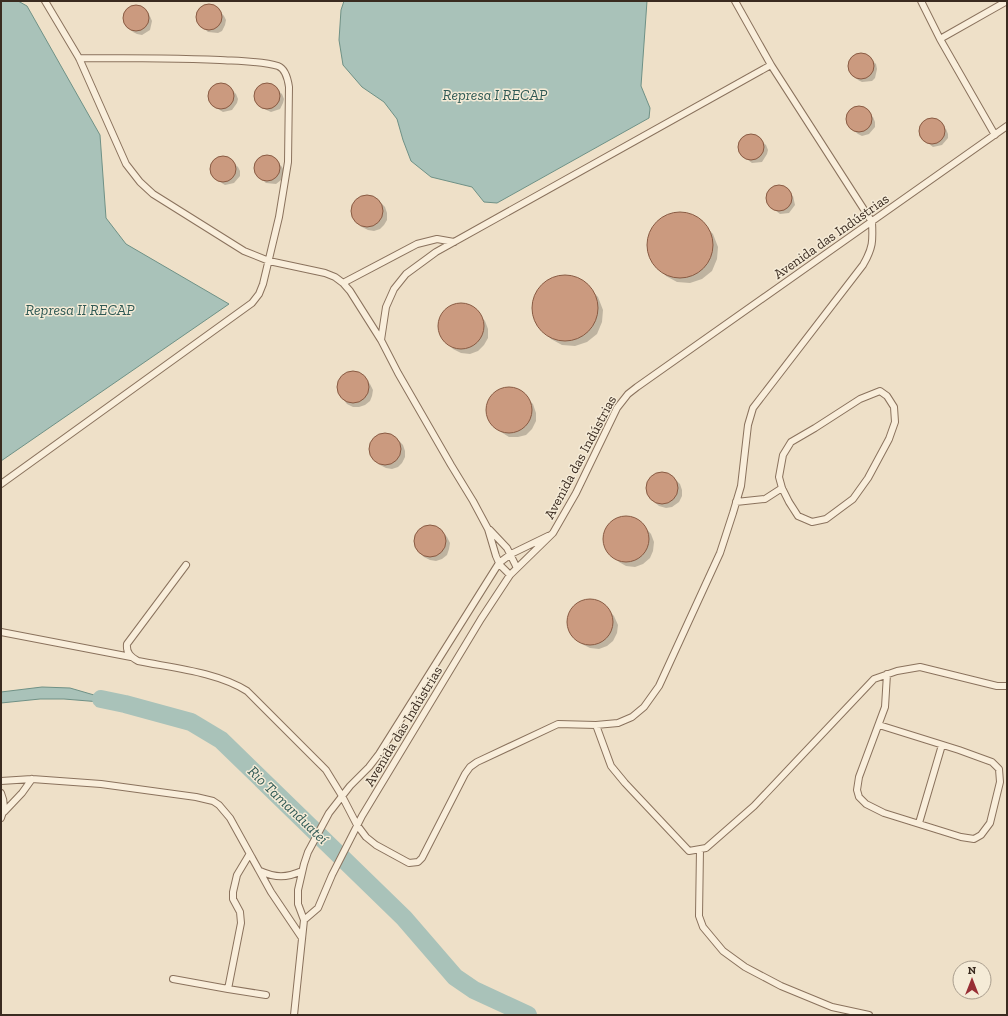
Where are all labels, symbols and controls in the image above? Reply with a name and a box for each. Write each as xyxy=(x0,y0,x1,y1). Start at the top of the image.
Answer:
water label: Represa I RECAP xyxy=(443,86,548,104)
street label: Avenida das Indústrias xyxy=(770,190,892,283)
water label: Represa II RECAP xyxy=(25,301,135,319)
street label: Avenida das Indústrias xyxy=(541,393,620,522)
street label: Avenida das Indústrias xyxy=(361,663,446,789)
water label: Rio Tamanduateí xyxy=(244,762,333,849)
north arrow xyxy=(952,960,992,1000)
text: N xyxy=(968,964,977,977)

